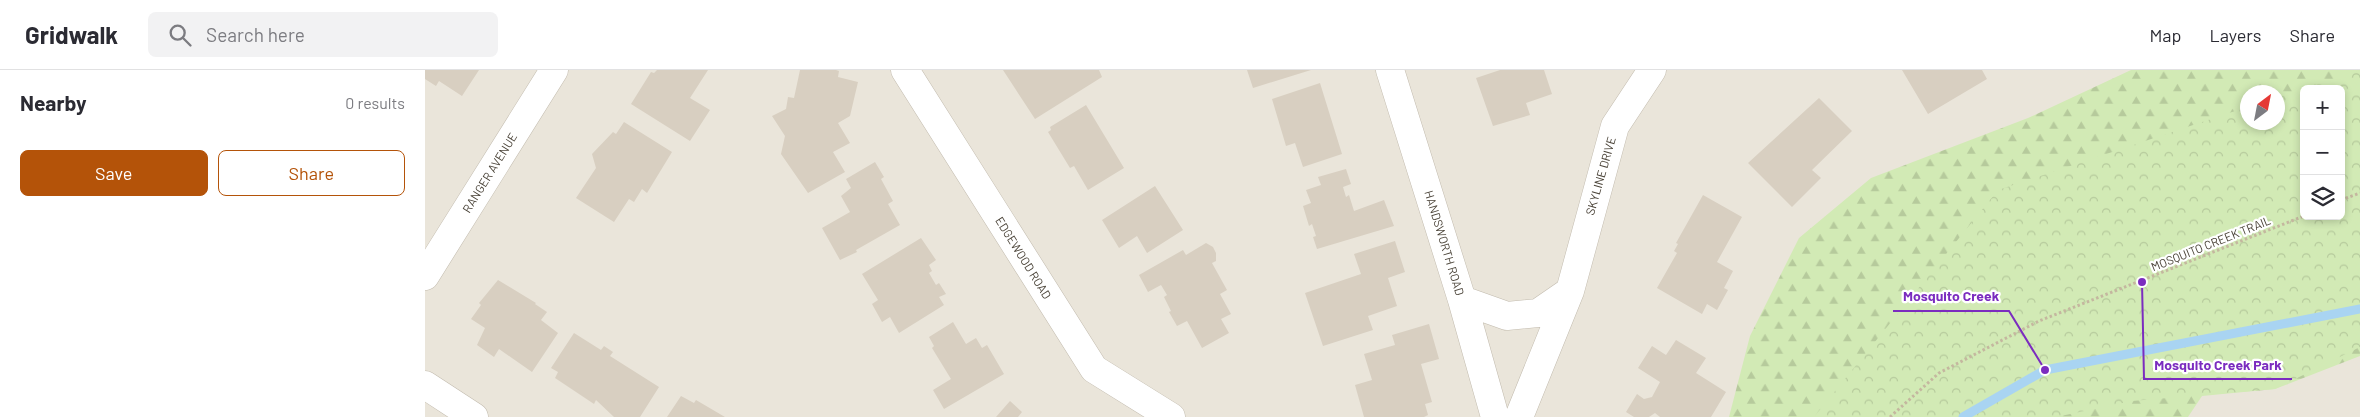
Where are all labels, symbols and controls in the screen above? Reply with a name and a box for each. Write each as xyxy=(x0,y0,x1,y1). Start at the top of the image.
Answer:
search box xyxy=(148,12,498,57)
text: Gridwalk xyxy=(25,20,118,49)
icon: search xyxy=(166,21,194,49)
text: Search here xyxy=(206,23,305,46)
text: Map xyxy=(2149,24,2181,46)
text: Layers xyxy=(2209,24,2262,46)
text: Share xyxy=(2290,24,2335,46)
north arrow xyxy=(2240,85,2285,130)
map controls xyxy=(2300,85,2345,220)
button: + xyxy=(2300,85,2345,130)
text: Nearby xyxy=(20,90,86,115)
text: 0 results xyxy=(345,93,405,112)
street label: RANGER AVENUE xyxy=(459,130,519,215)
button: − xyxy=(2300,130,2345,175)
street label: SKYLINE DRIVE xyxy=(1582,135,1618,216)
button: Save xyxy=(20,150,208,196)
button: Share xyxy=(218,150,405,196)
button: layers xyxy=(2300,175,2345,220)
street label: HANDSWORTH ROAD xyxy=(1422,188,1468,297)
street label: MOSQUITO CREEK TRAIL xyxy=(2149,213,2273,273)
street label: EDGEWOOD ROAD xyxy=(993,214,1055,301)
callout: Mosquito Creek xyxy=(1893,282,2009,311)
text: Mosquito Creek xyxy=(1903,287,2000,304)
callout: Mosquito Creek Park xyxy=(2144,350,2292,379)
text: Mosquito Creek Park xyxy=(2154,356,2282,373)

